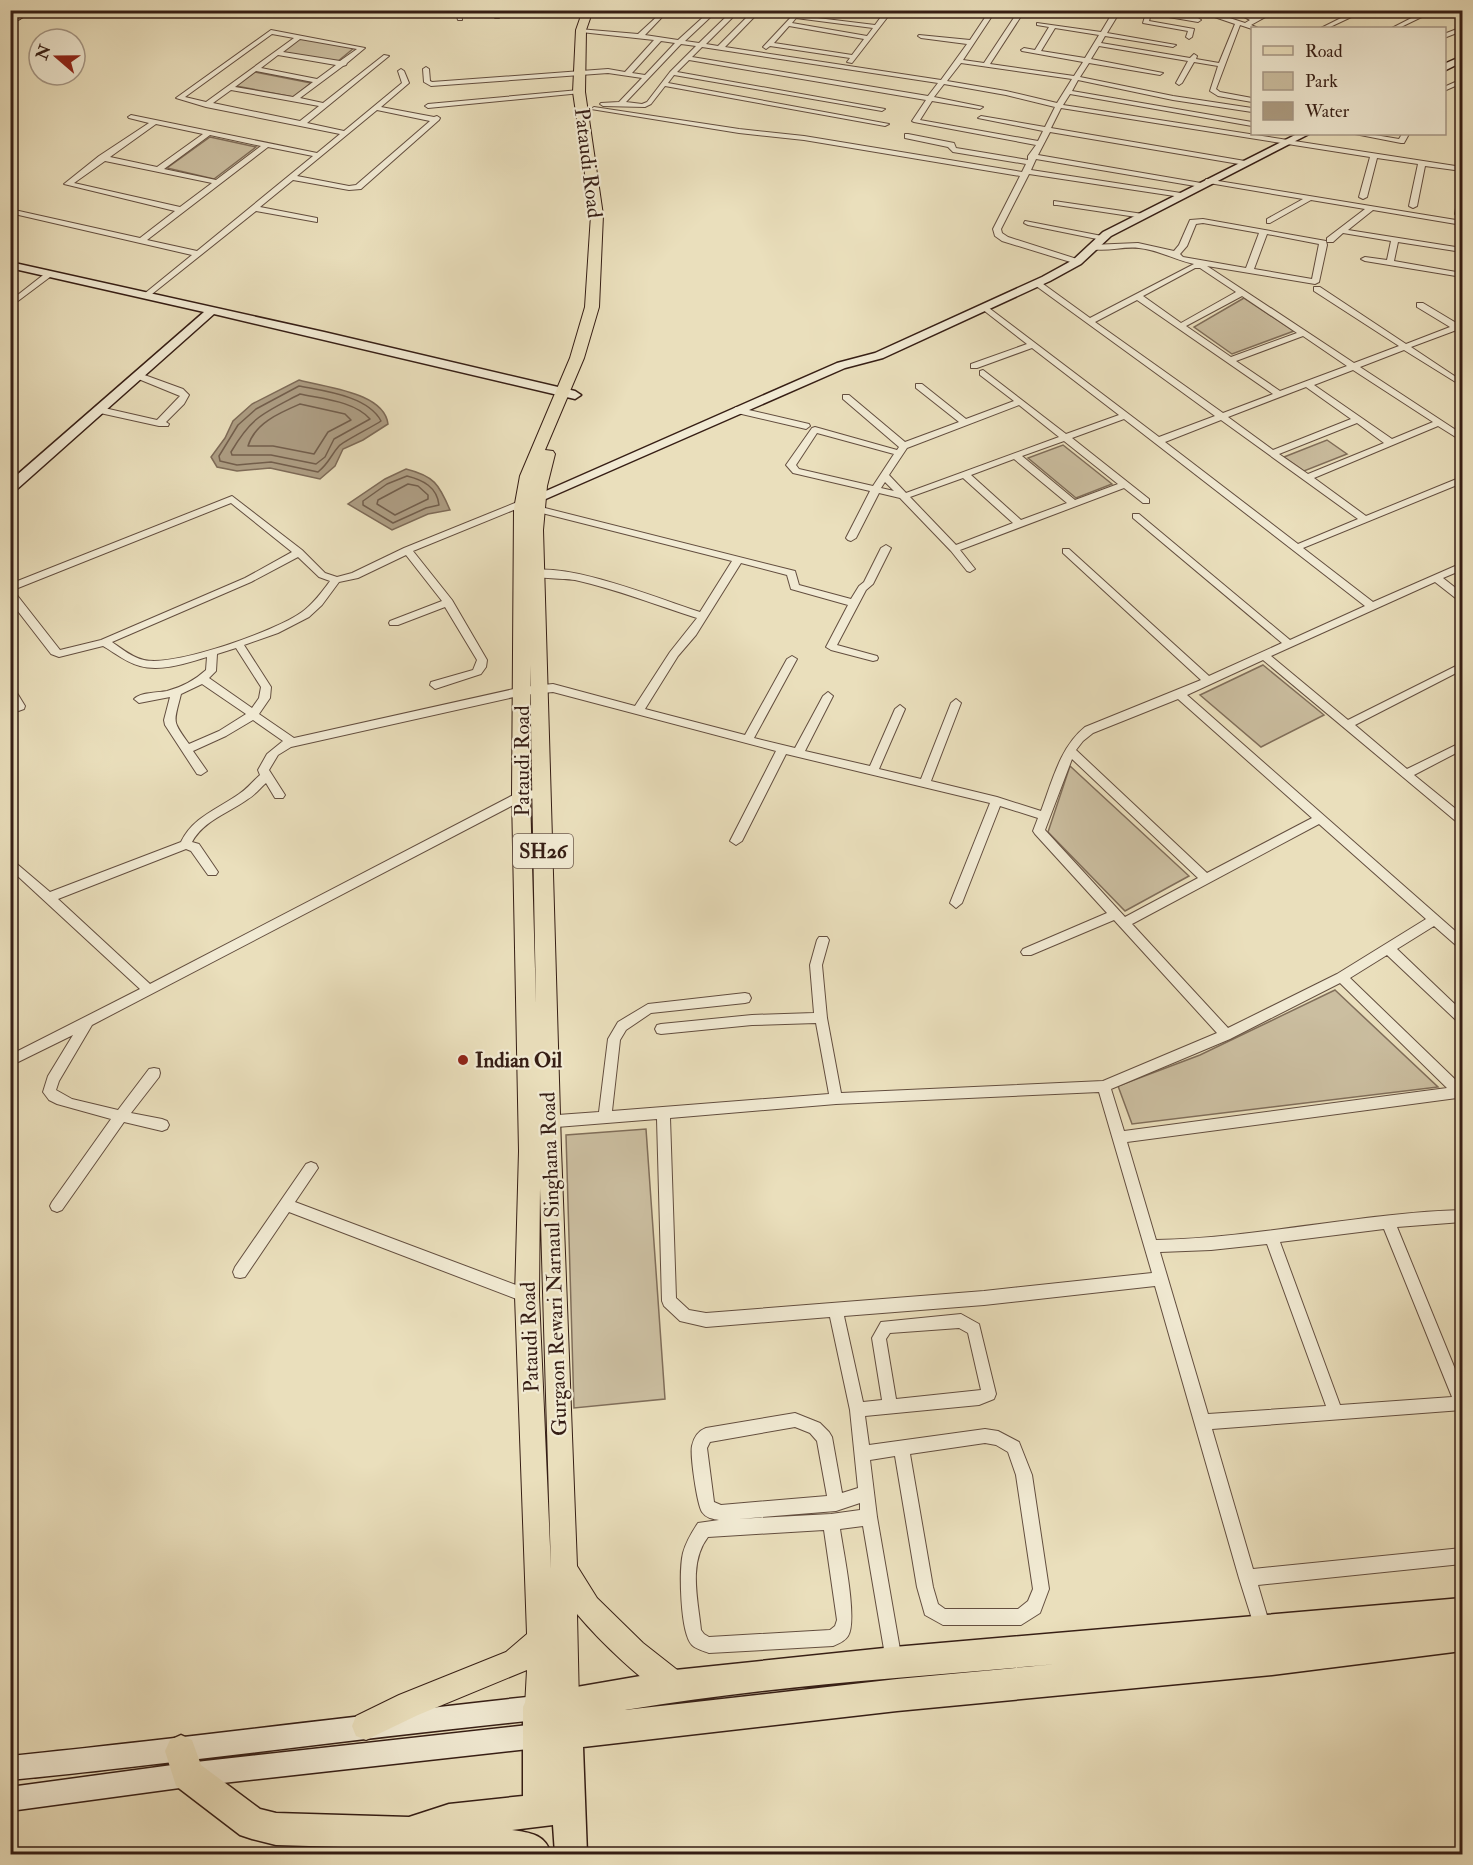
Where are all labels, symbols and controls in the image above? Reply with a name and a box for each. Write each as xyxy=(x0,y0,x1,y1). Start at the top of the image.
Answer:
north arrow xyxy=(27,27,87,87)
legend xyxy=(1251,27,1446,135)
text: Road xyxy=(1305,40,1343,63)
text: N xyxy=(32,41,56,63)
text: Park xyxy=(1305,70,1338,93)
text: Water xyxy=(1304,100,1349,123)
street label: Pataudi Road xyxy=(568,106,608,220)
street label: Pataudi Road xyxy=(509,705,536,816)
road number: SH26 xyxy=(513,834,573,868)
place label: Indian Oil xyxy=(475,1047,563,1074)
marker: Indian Oil xyxy=(456,1053,470,1067)
street label: Gurgaon Rewari Narnaul Singhana Road xyxy=(534,1091,573,1436)
street label: Pataudi Road xyxy=(515,1280,545,1393)

